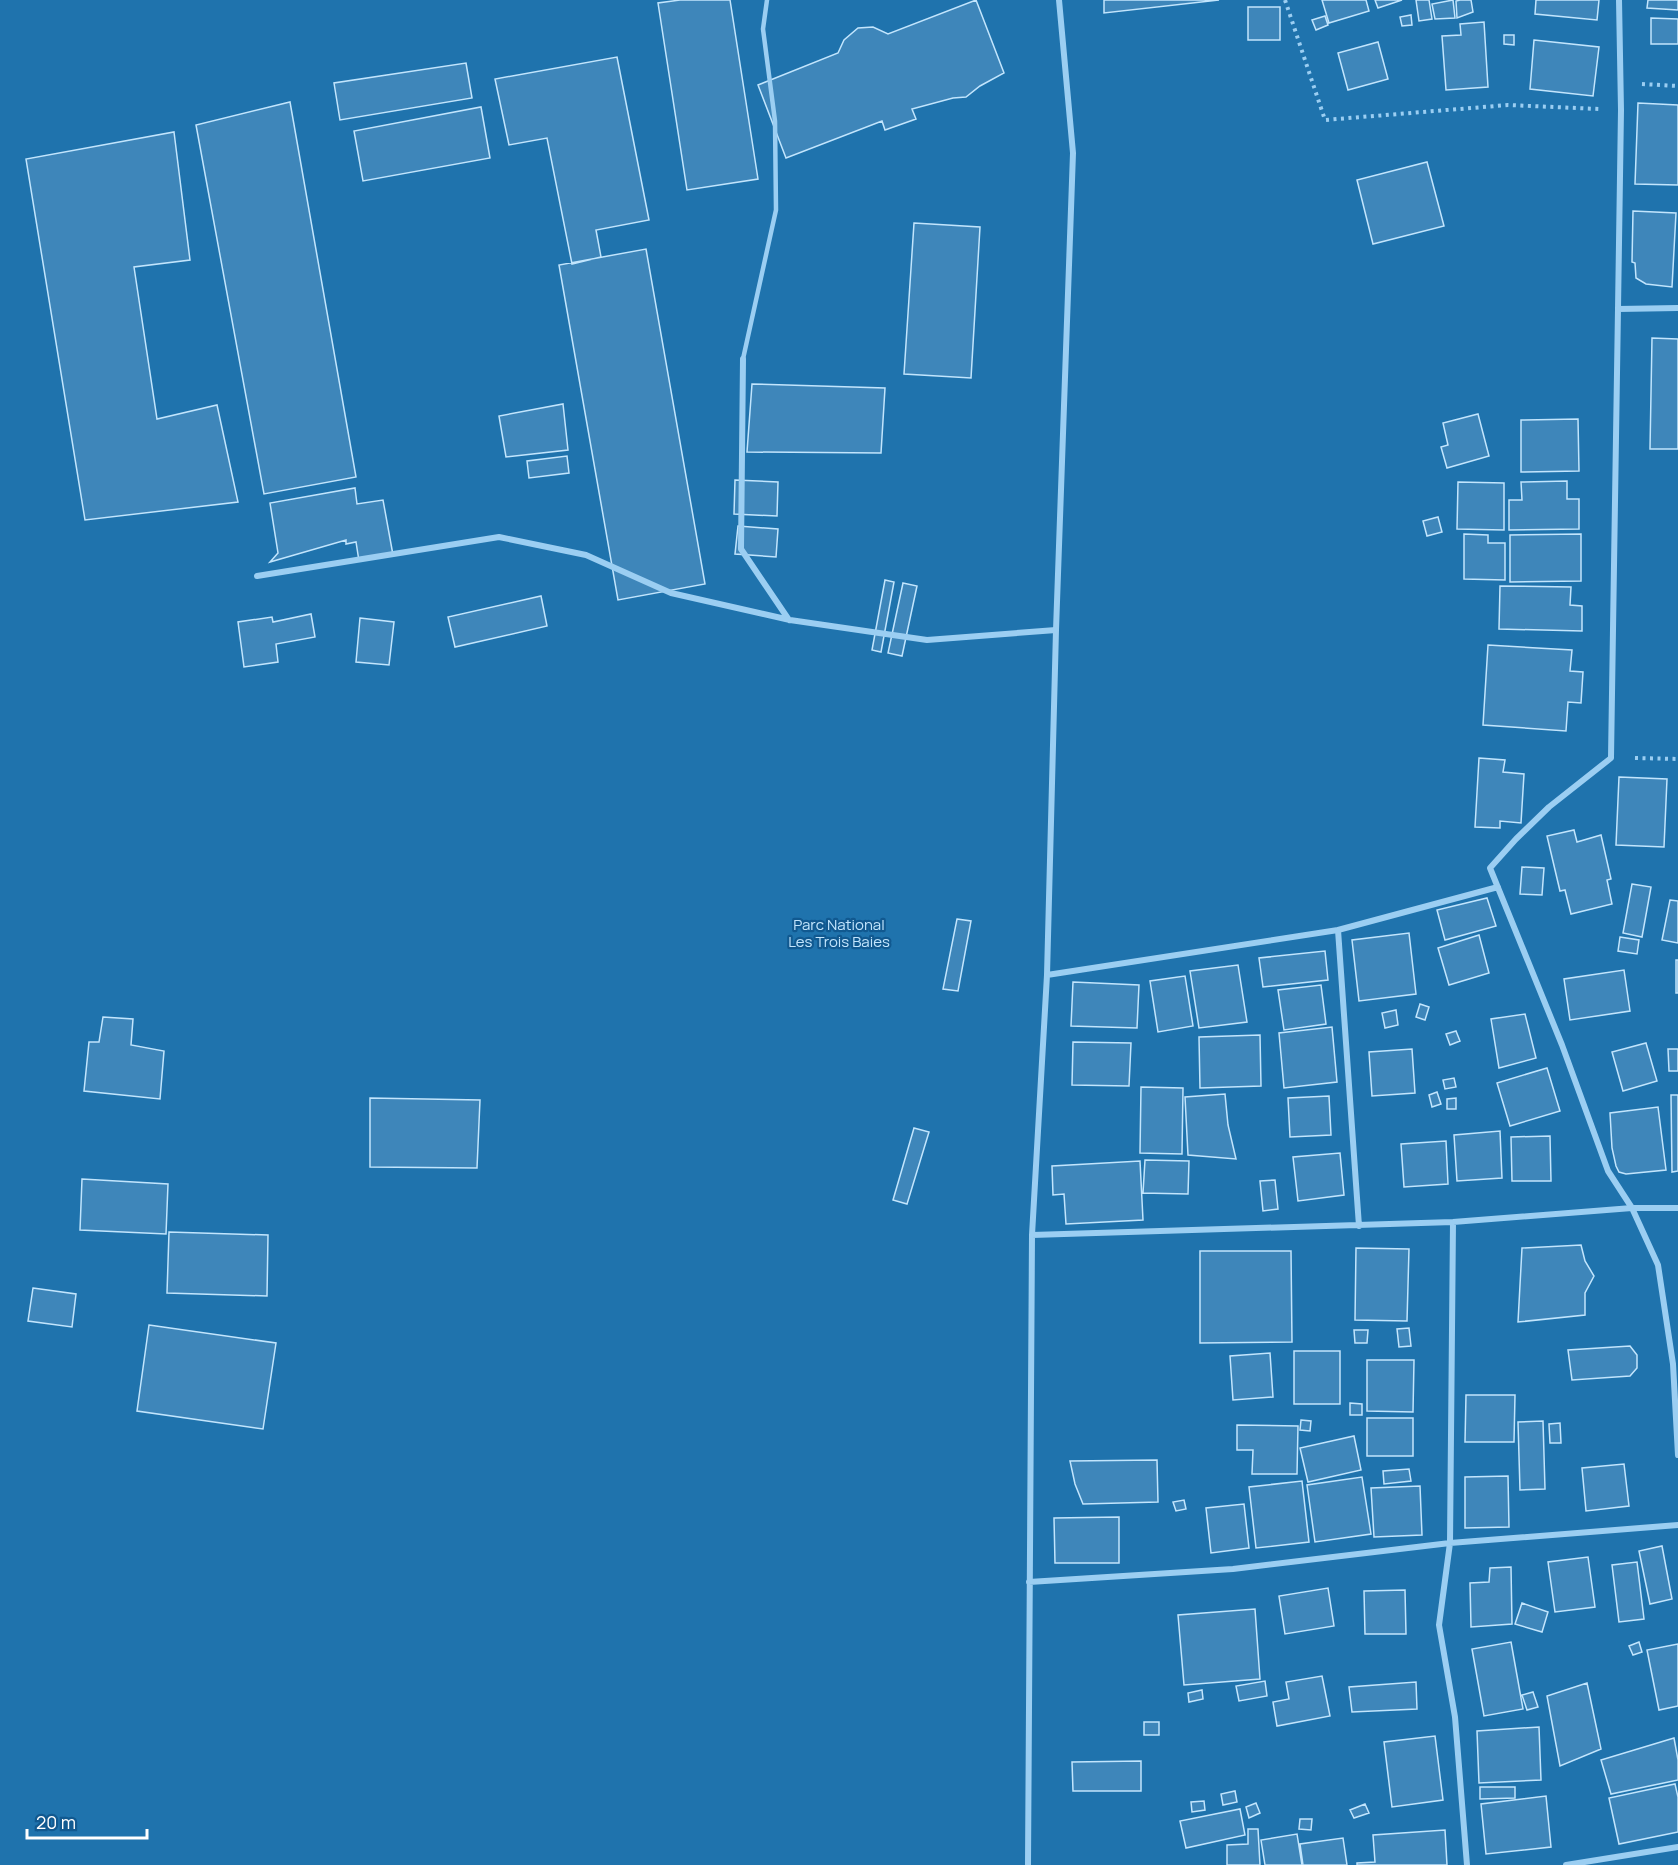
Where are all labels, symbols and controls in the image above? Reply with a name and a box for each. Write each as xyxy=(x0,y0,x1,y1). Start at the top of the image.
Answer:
park label: Parc National Les Trois Baies xyxy=(788,914,890,952)
scale bar xyxy=(27,1802,147,1840)
text: 20 m xyxy=(36,1810,76,1834)

